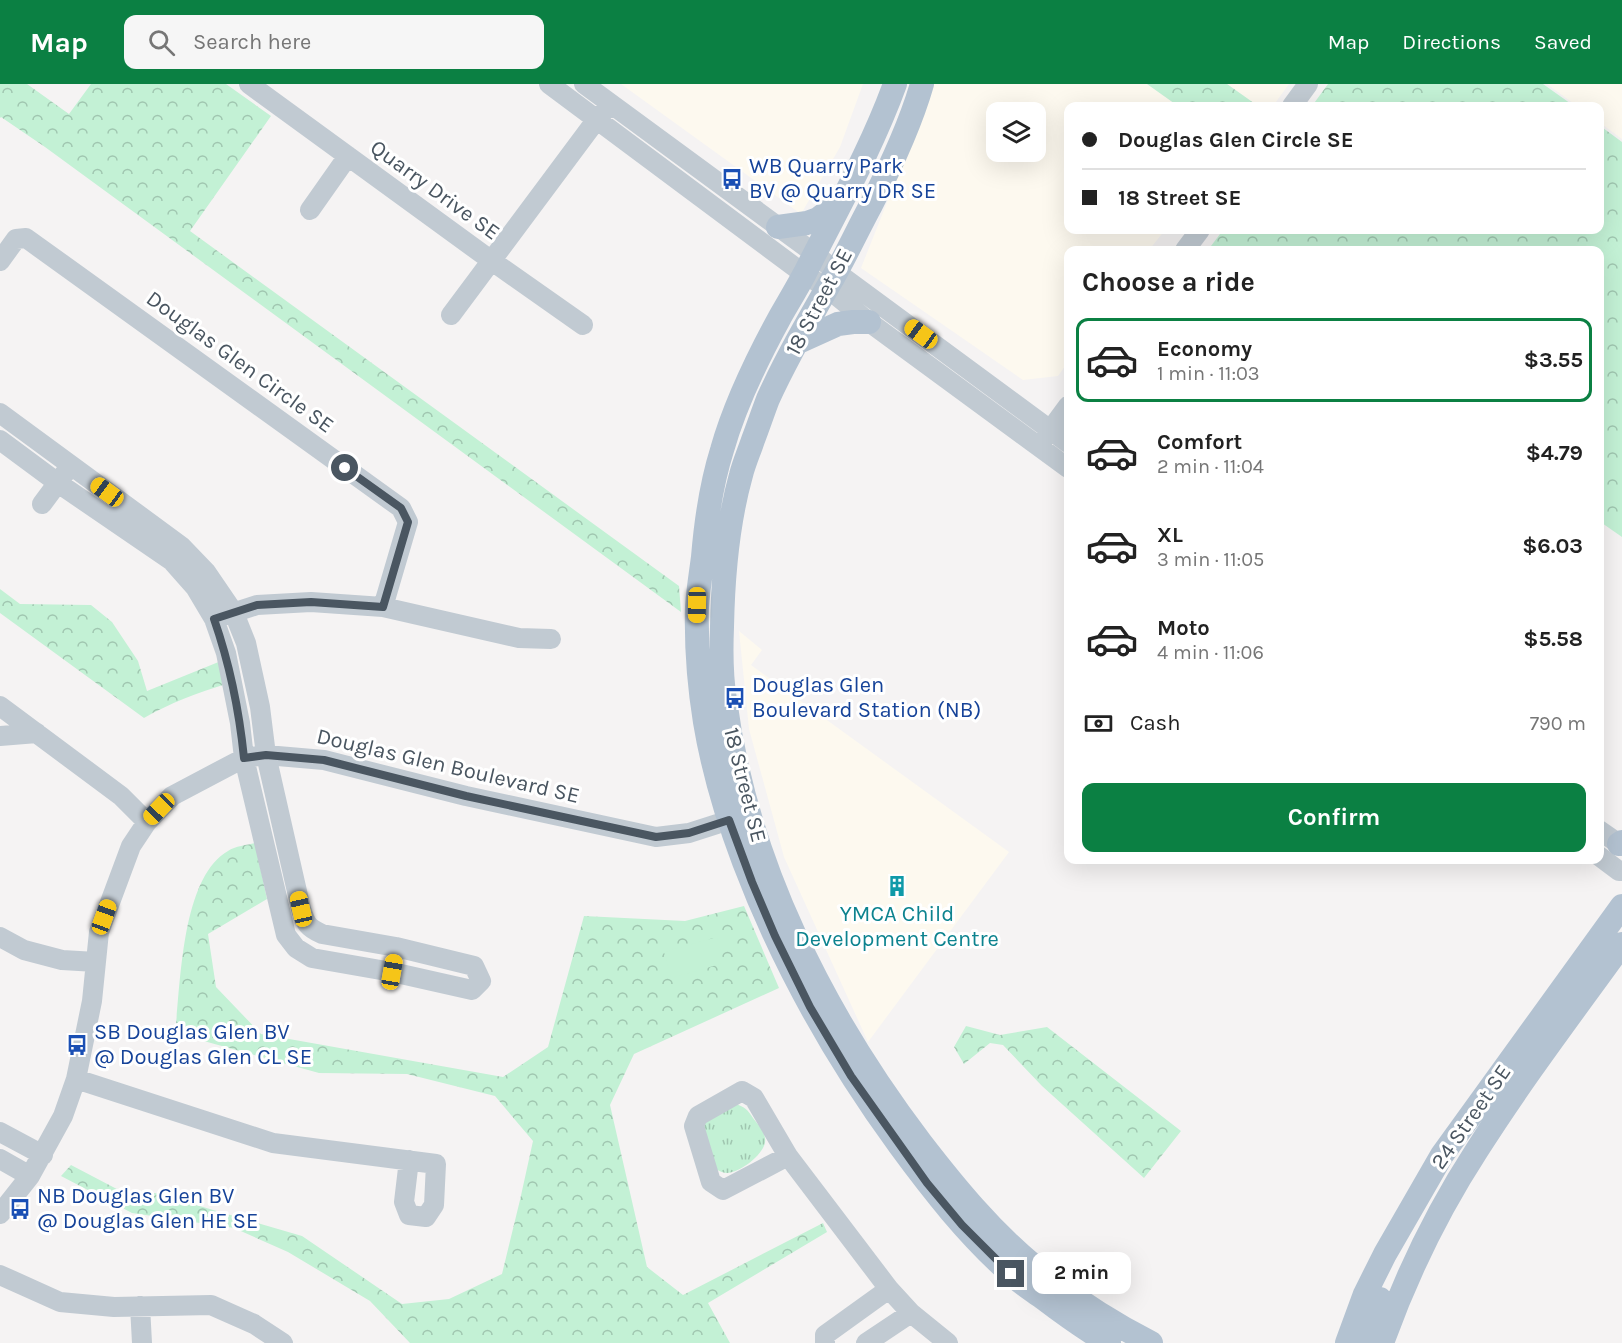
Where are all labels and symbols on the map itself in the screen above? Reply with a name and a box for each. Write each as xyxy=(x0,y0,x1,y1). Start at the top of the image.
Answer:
street label: Quarry Drive SE xyxy=(365,134,505,246)
place label: WB Quarry Park BV @ Quarry DR SE xyxy=(749,153,936,204)
bus stop icon: WB Quarry Park BV @ Quarry DR SE xyxy=(720,167,744,191)
street label: 18 Street SE xyxy=(780,244,858,360)
street label: Douglas Glen Circle SE xyxy=(141,285,339,439)
car xyxy=(901,316,941,352)
route start xyxy=(331,454,358,481)
car xyxy=(87,474,127,510)
car xyxy=(688,587,706,623)
place label: Douglas Glen Boulevard Station (NB) xyxy=(752,672,981,723)
bus stop icon: Douglas Glen Boulevard Station (NB) xyxy=(723,686,747,710)
street label: Douglas Glen Boulevard SE xyxy=(314,723,582,809)
street label: 18 Street SE xyxy=(718,725,772,845)
car xyxy=(140,790,178,828)
building icon: YMCA Child Development Centre xyxy=(885,874,909,898)
car xyxy=(288,889,314,929)
car xyxy=(89,897,119,937)
place label: YMCA Child Development Centre xyxy=(795,901,999,952)
car xyxy=(380,953,404,991)
place label: SB Douglas Glen BV @ Douglas Glen CL SE xyxy=(94,1019,312,1070)
bus stop icon: SB Douglas Glen BV @ Douglas Glen CL SE xyxy=(65,1033,89,1057)
street label: 24 Street SE xyxy=(1425,1060,1517,1174)
place label: NB Douglas Glen BV @ Douglas Glen HE SE xyxy=(37,1183,258,1234)
bus stop icon: NB Douglas Glen BV @ Douglas Glen HE SE xyxy=(8,1197,32,1221)
callout: 2 min xyxy=(1032,1253,1131,1295)
route end xyxy=(997,1260,1024,1287)

